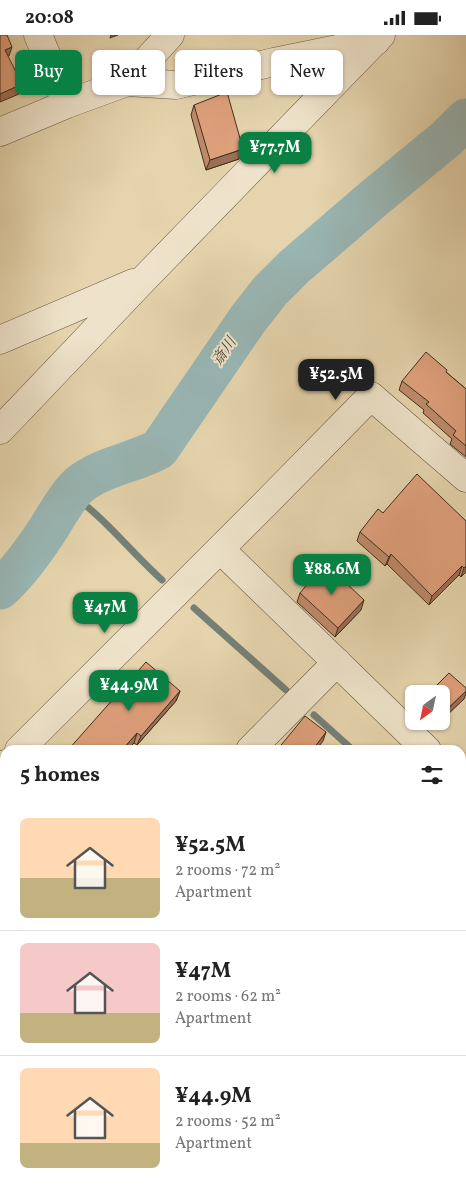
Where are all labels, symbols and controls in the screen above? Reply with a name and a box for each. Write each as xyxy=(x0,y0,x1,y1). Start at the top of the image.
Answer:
text: 20:08 xyxy=(25,5,74,31)
chip: Buy xyxy=(15,50,82,95)
chip: Rent xyxy=(92,50,165,95)
chip: Filters xyxy=(175,50,261,95)
chip: New xyxy=(271,50,343,95)
pin: ¥77.7M xyxy=(234,131,316,174)
text: ¥77.7M xyxy=(250,137,300,159)
water label: 斎川 xyxy=(208,332,243,370)
pin: ¥52.5M xyxy=(295,359,377,401)
text: ¥52.5M xyxy=(309,364,363,386)
pin: ¥88.6M xyxy=(291,553,373,596)
text: ¥88.6M xyxy=(304,559,360,581)
pin: ¥47M xyxy=(75,591,135,634)
text: ¥47M xyxy=(84,597,126,619)
pin: ¥44.9M xyxy=(88,669,170,712)
text: ¥44.9M xyxy=(100,675,158,697)
north arrow xyxy=(405,685,450,730)
map controls xyxy=(405,685,450,730)
text: 5 homes xyxy=(20,761,100,790)
icon: filters xyxy=(418,761,446,789)
text: ¥52.5M xyxy=(175,831,245,860)
icon: home xyxy=(60,838,120,898)
text: 2 rooms · 72 m² xyxy=(175,860,280,882)
text: Apartment xyxy=(175,882,252,904)
text: ¥47M xyxy=(175,957,231,986)
icon: home xyxy=(60,963,120,1023)
text: 2 rooms · 62 m² xyxy=(175,986,281,1008)
text: Apartment xyxy=(175,1008,252,1030)
text: ¥44.9M xyxy=(175,1082,252,1111)
icon: home xyxy=(60,1088,120,1148)
text: 2 rooms · 52 m² xyxy=(175,1111,281,1133)
text: Apartment xyxy=(175,1133,252,1155)

